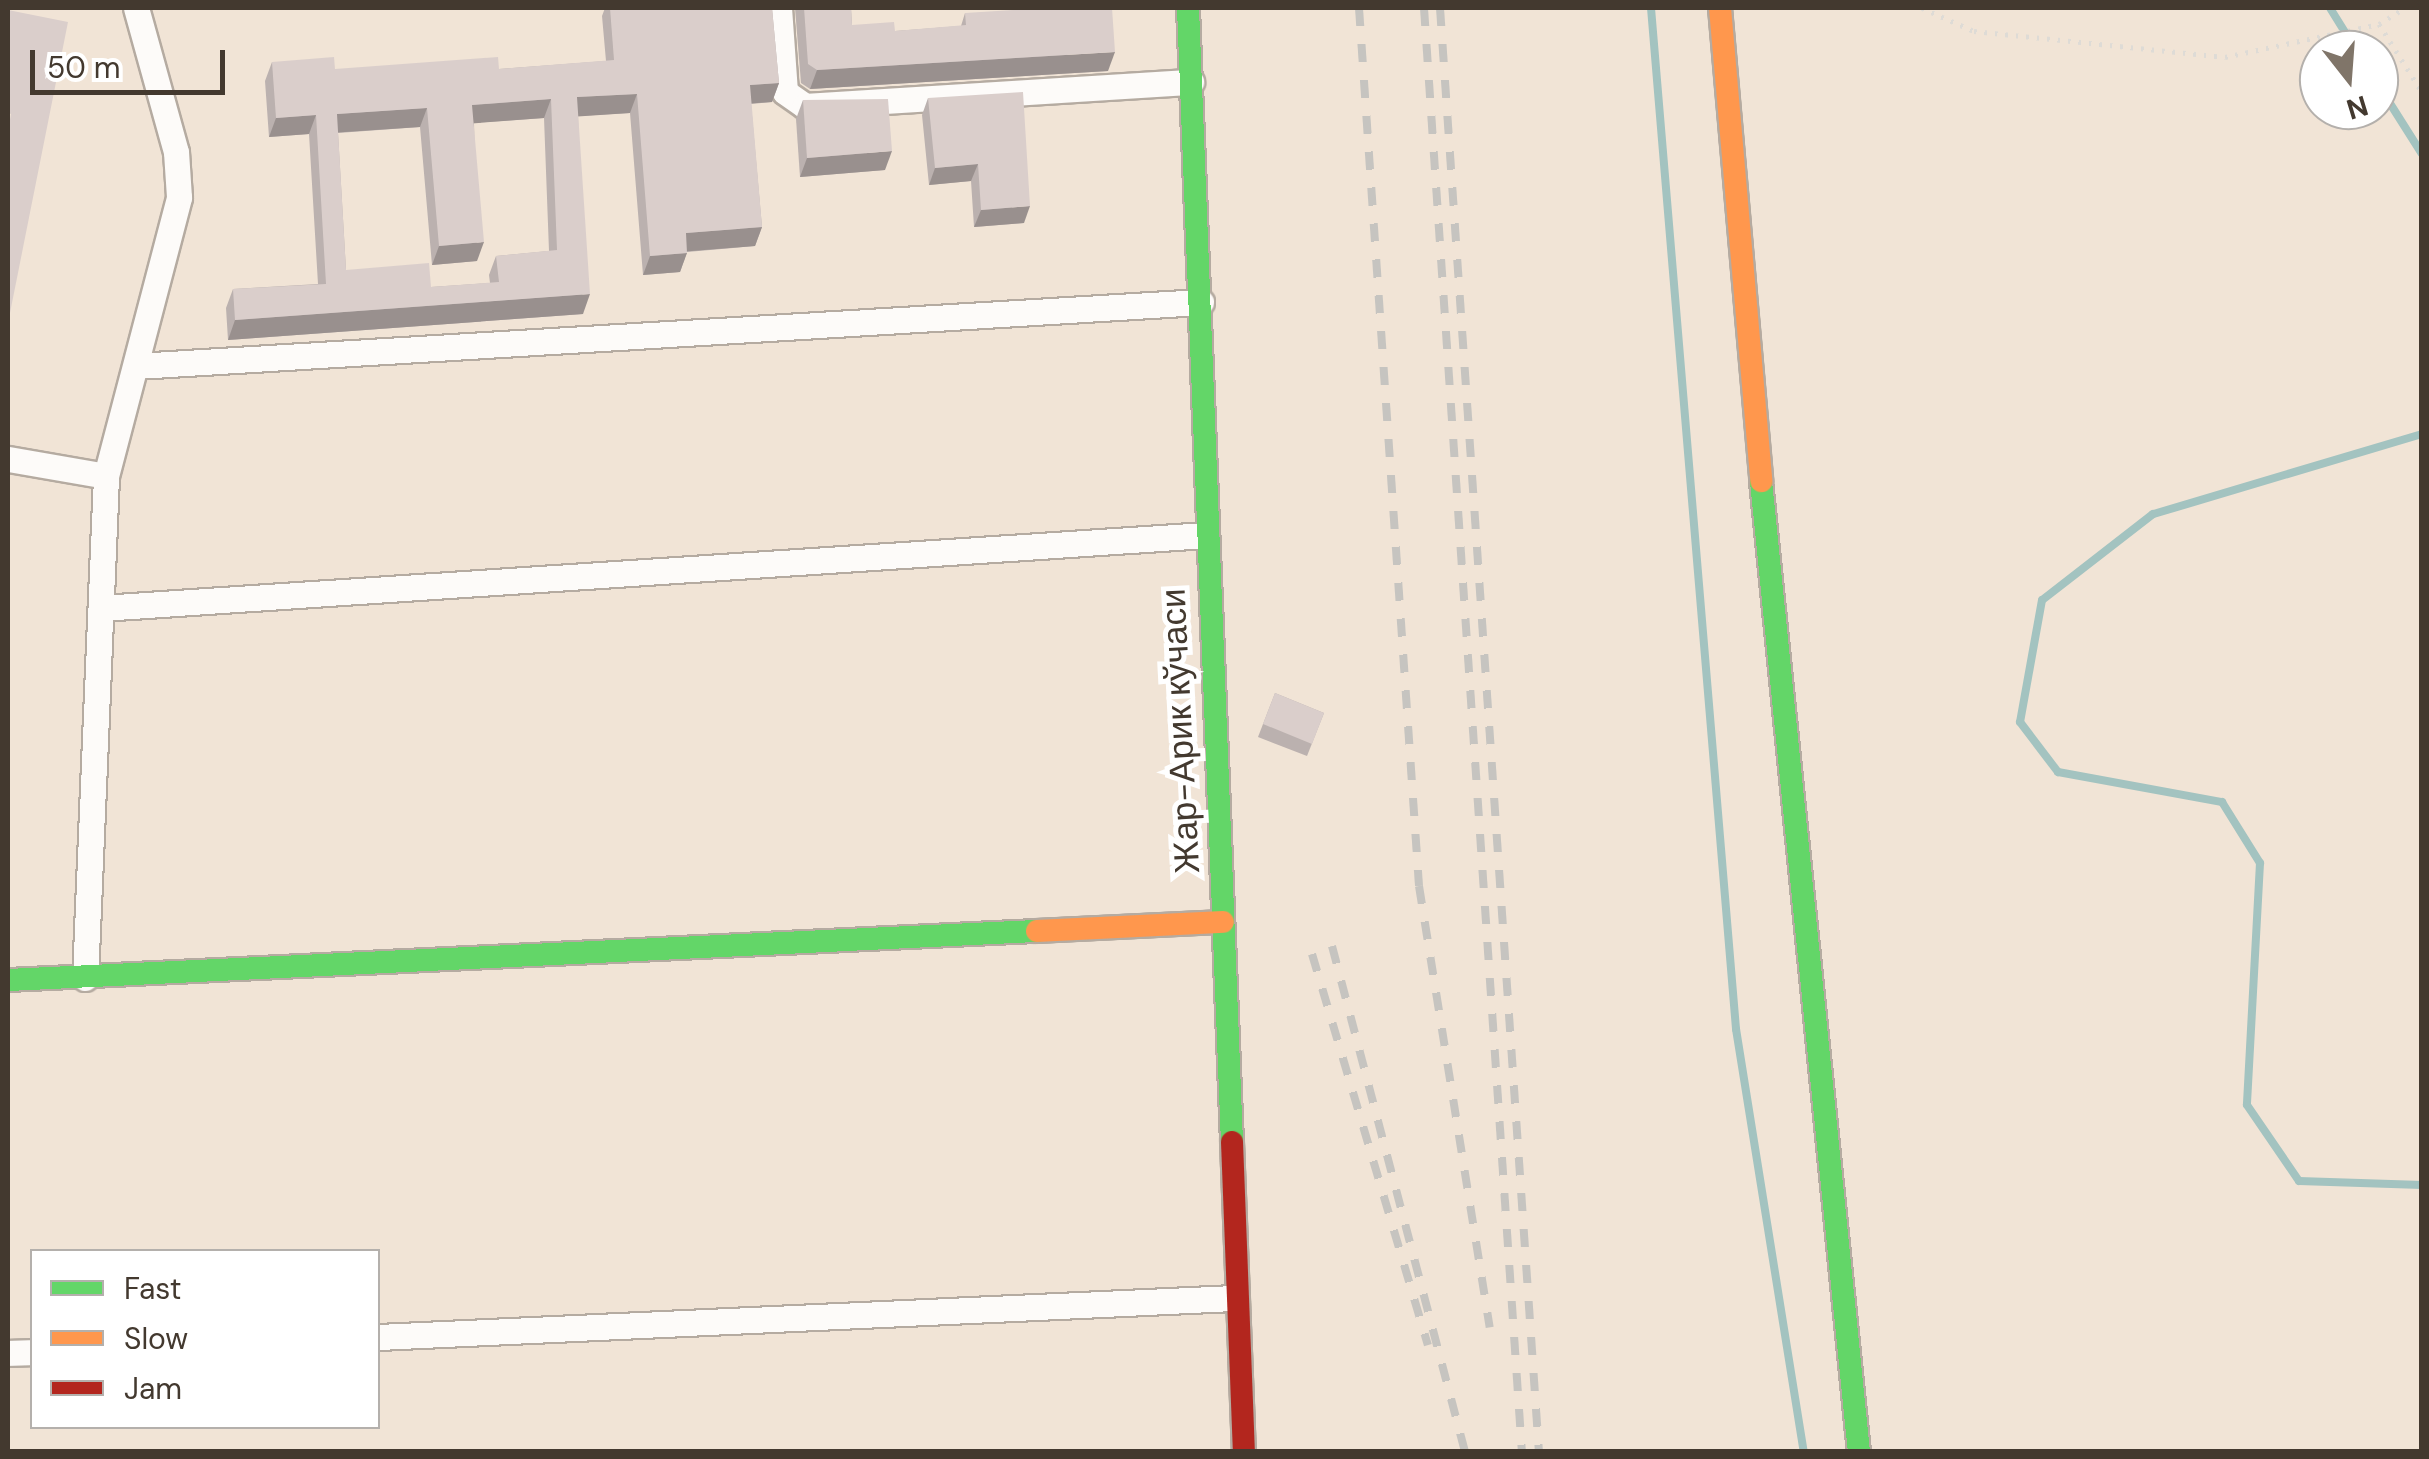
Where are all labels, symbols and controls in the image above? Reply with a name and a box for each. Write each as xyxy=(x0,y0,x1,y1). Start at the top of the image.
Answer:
scale bar xyxy=(35,30,230,92)
north arrow xyxy=(2299,30,2399,130)
text: 50 m xyxy=(47,48,121,87)
text: N xyxy=(2342,87,2373,128)
street label: Жар-Арик кўчаси xyxy=(1152,588,1208,874)
legend xyxy=(30,1249,380,1429)
text: Fast xyxy=(124,1269,182,1308)
text: Slow xyxy=(124,1319,188,1358)
text: Jam xyxy=(124,1369,182,1408)

